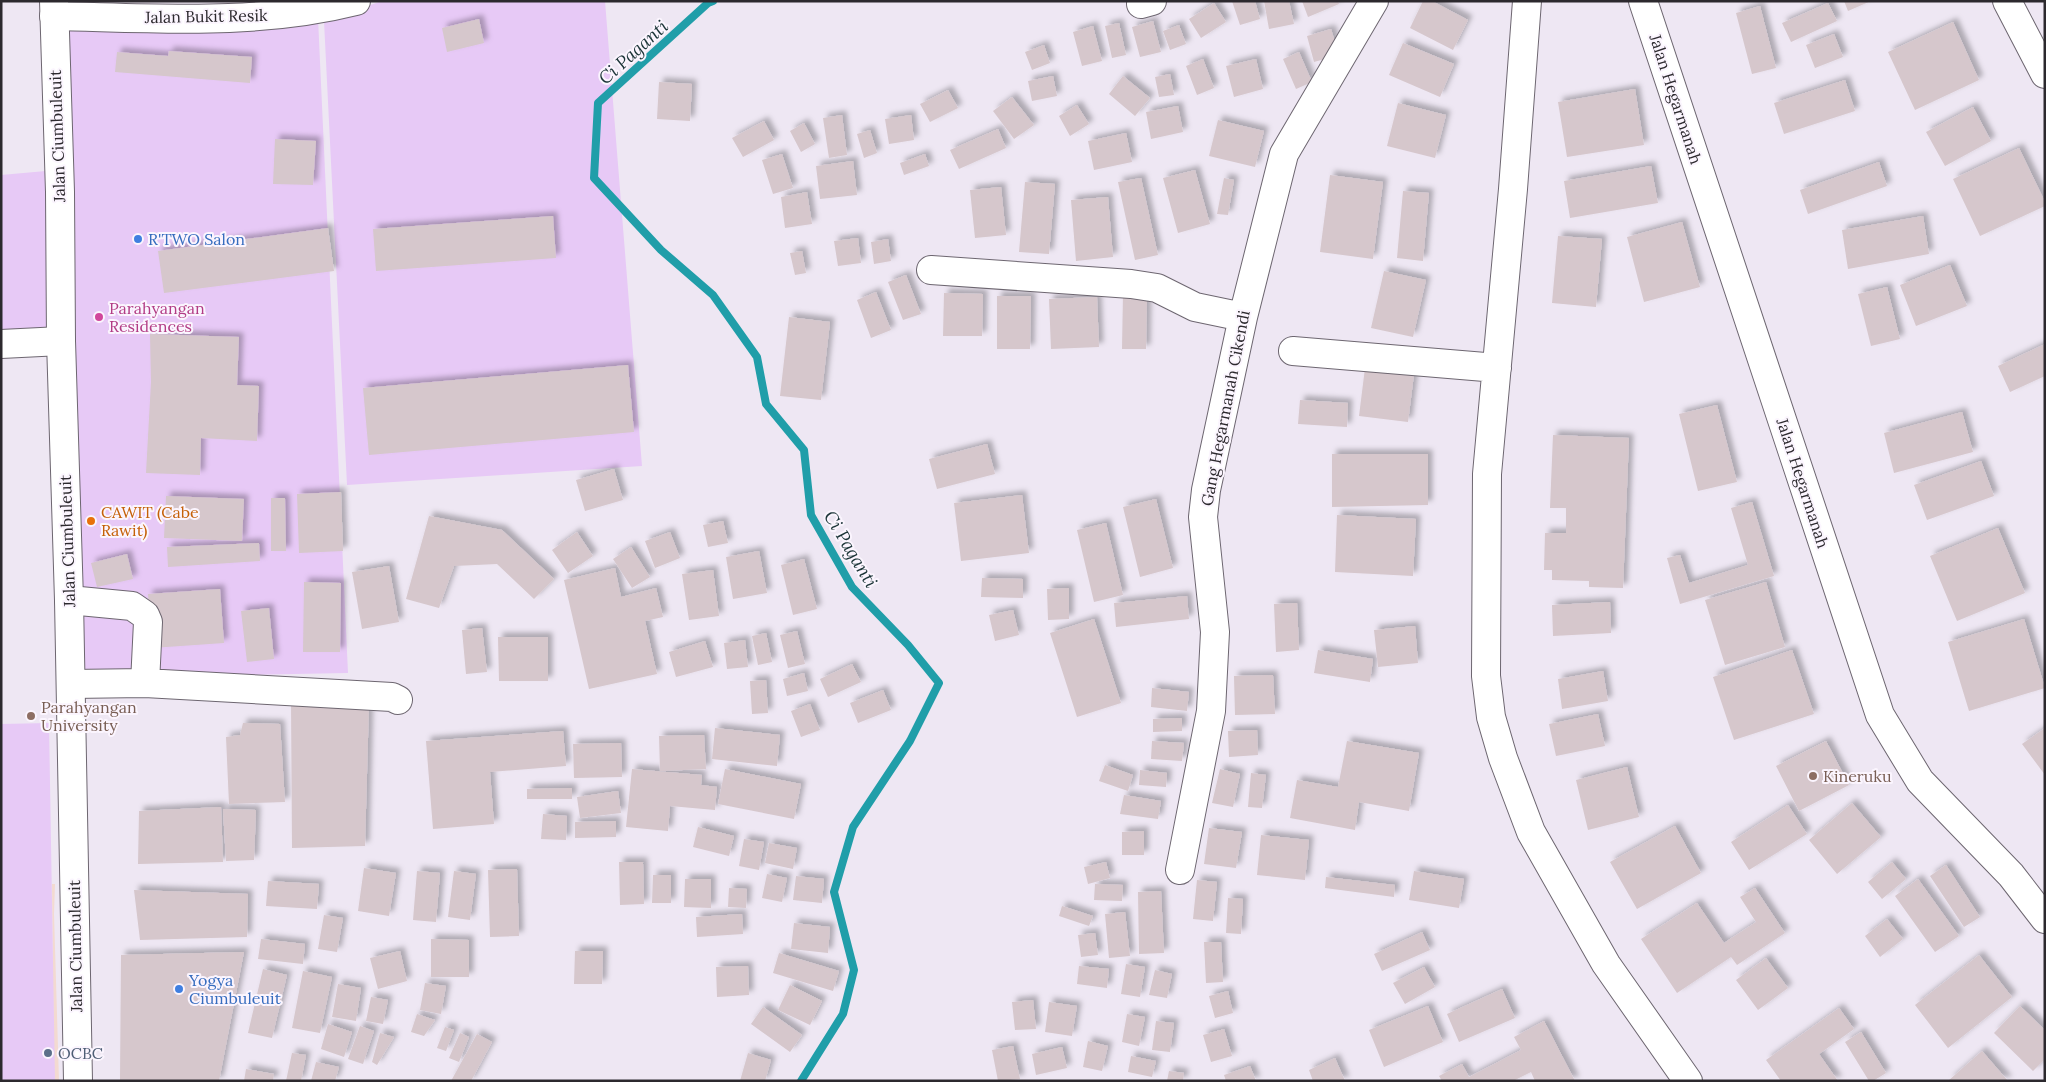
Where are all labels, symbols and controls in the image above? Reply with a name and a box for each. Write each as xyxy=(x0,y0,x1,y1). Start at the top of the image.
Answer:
street label: Jalan Bukit Resik xyxy=(143,5,268,27)
water label: Ci Paganti xyxy=(593,15,673,89)
street label: Jalan Hegarmanah xyxy=(1645,31,1707,167)
street label: Jalan Ciumbuleuit xyxy=(45,69,69,204)
place label: R'TWO Salon xyxy=(148,229,245,249)
marker: R'TWO Salon xyxy=(132,233,144,245)
place label: Parahyangan Residences xyxy=(109,298,205,336)
street label: Gang Hegarmanah Cikendi xyxy=(1196,308,1254,508)
marker: Parahyangan Residences xyxy=(93,311,105,323)
street label: Jalan Hegarmanah xyxy=(1772,415,1834,551)
street label: Jalan Ciumbuleuit xyxy=(55,474,79,609)
place label: CAWIT (Cabe Rawit) xyxy=(101,502,199,541)
water label: Ci Paganti xyxy=(819,506,883,592)
marker: CAWIT (Cabe Rawit) xyxy=(85,515,97,527)
place label: Parahyangan University xyxy=(41,697,137,735)
marker: Parahyangan University xyxy=(25,710,37,722)
place label: Kineruku xyxy=(1823,766,1892,786)
marker: Kineruku xyxy=(1807,770,1819,782)
street label: Jalan Ciumbuleuit xyxy=(64,879,86,1013)
place label: Yogya Ciumbuleuit xyxy=(188,970,282,1008)
marker: Yogya Ciumbuleuit xyxy=(173,983,185,995)
place label: OCBC xyxy=(58,1043,103,1063)
marker: OCBC xyxy=(42,1047,54,1059)

